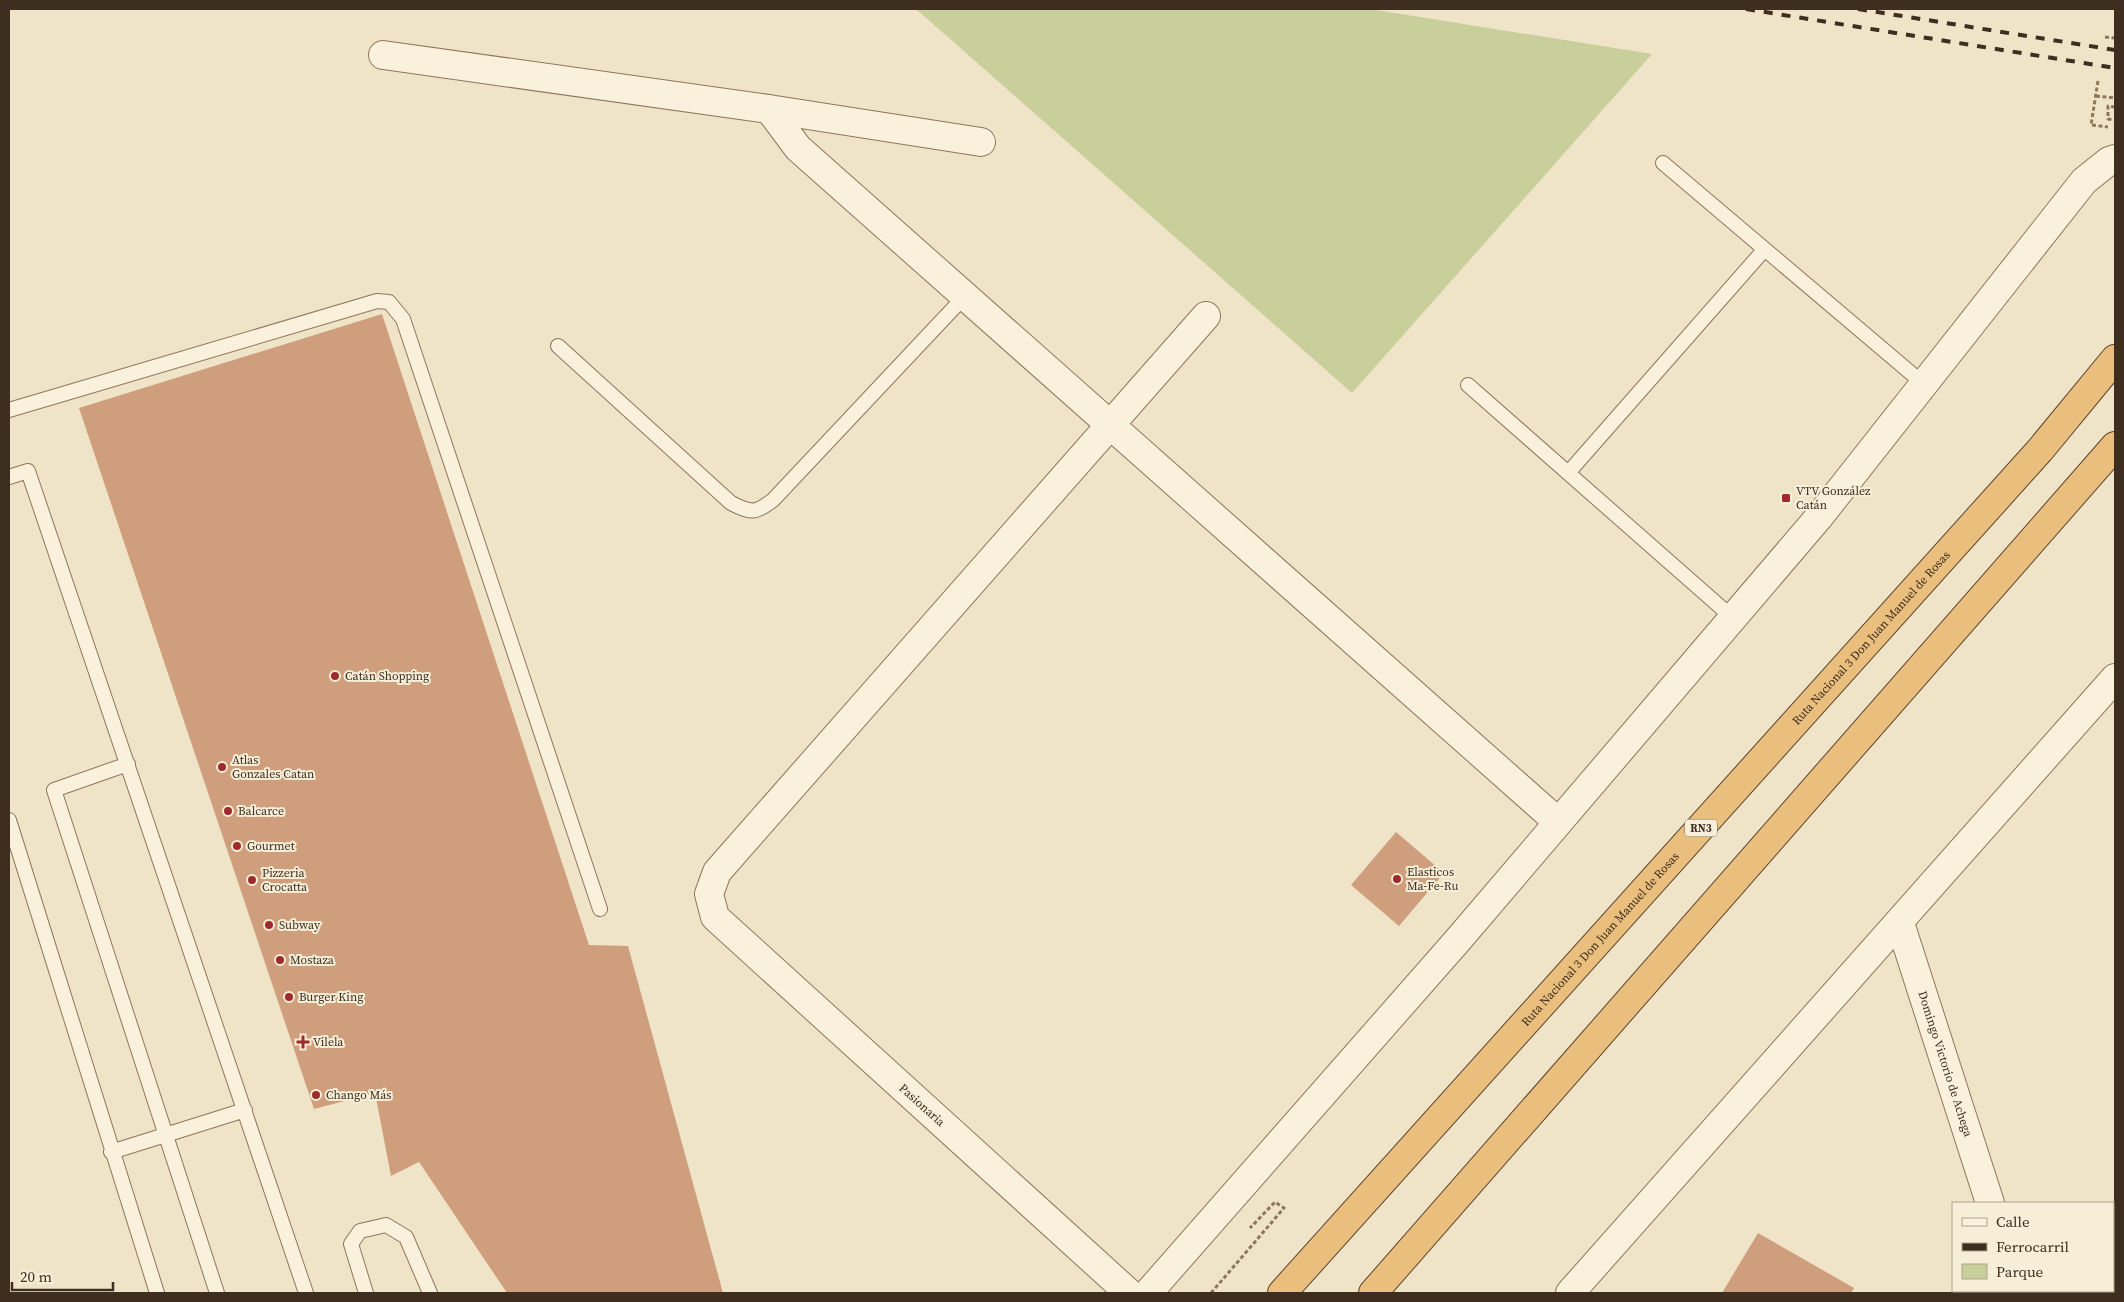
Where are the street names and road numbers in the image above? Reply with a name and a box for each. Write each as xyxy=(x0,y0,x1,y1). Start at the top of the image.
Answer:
street label: Ruta Nacional 3 Don Juan Manuel de Rosas xyxy=(1789,547,1954,728)
road number: RN3 xyxy=(1685,820,1717,836)
street label: Ruta Nacional 3 Don Juan Manuel de Rosas xyxy=(1518,849,1683,1030)
street label: Domingo Victorio de Achega xyxy=(1914,989,1976,1140)
street label: Pasionaria xyxy=(896,1080,949,1130)

